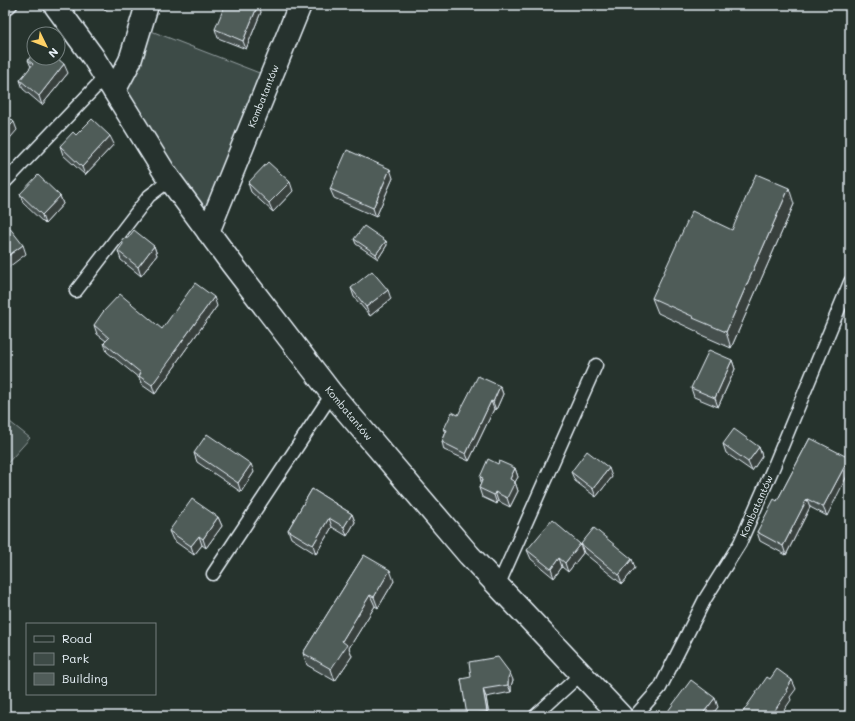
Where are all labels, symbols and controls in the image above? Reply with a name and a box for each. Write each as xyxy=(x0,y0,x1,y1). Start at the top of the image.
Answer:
north arrow xyxy=(26,26,66,66)
text: N xyxy=(45,45,62,61)
street label: Kombatantów xyxy=(244,62,282,130)
street label: Kombatantów xyxy=(322,383,376,443)
street label: Kombatantów xyxy=(736,472,776,539)
legend xyxy=(26,623,156,695)
text: Road xyxy=(62,630,92,646)
text: Park xyxy=(62,650,89,666)
text: Building xyxy=(62,670,108,686)

